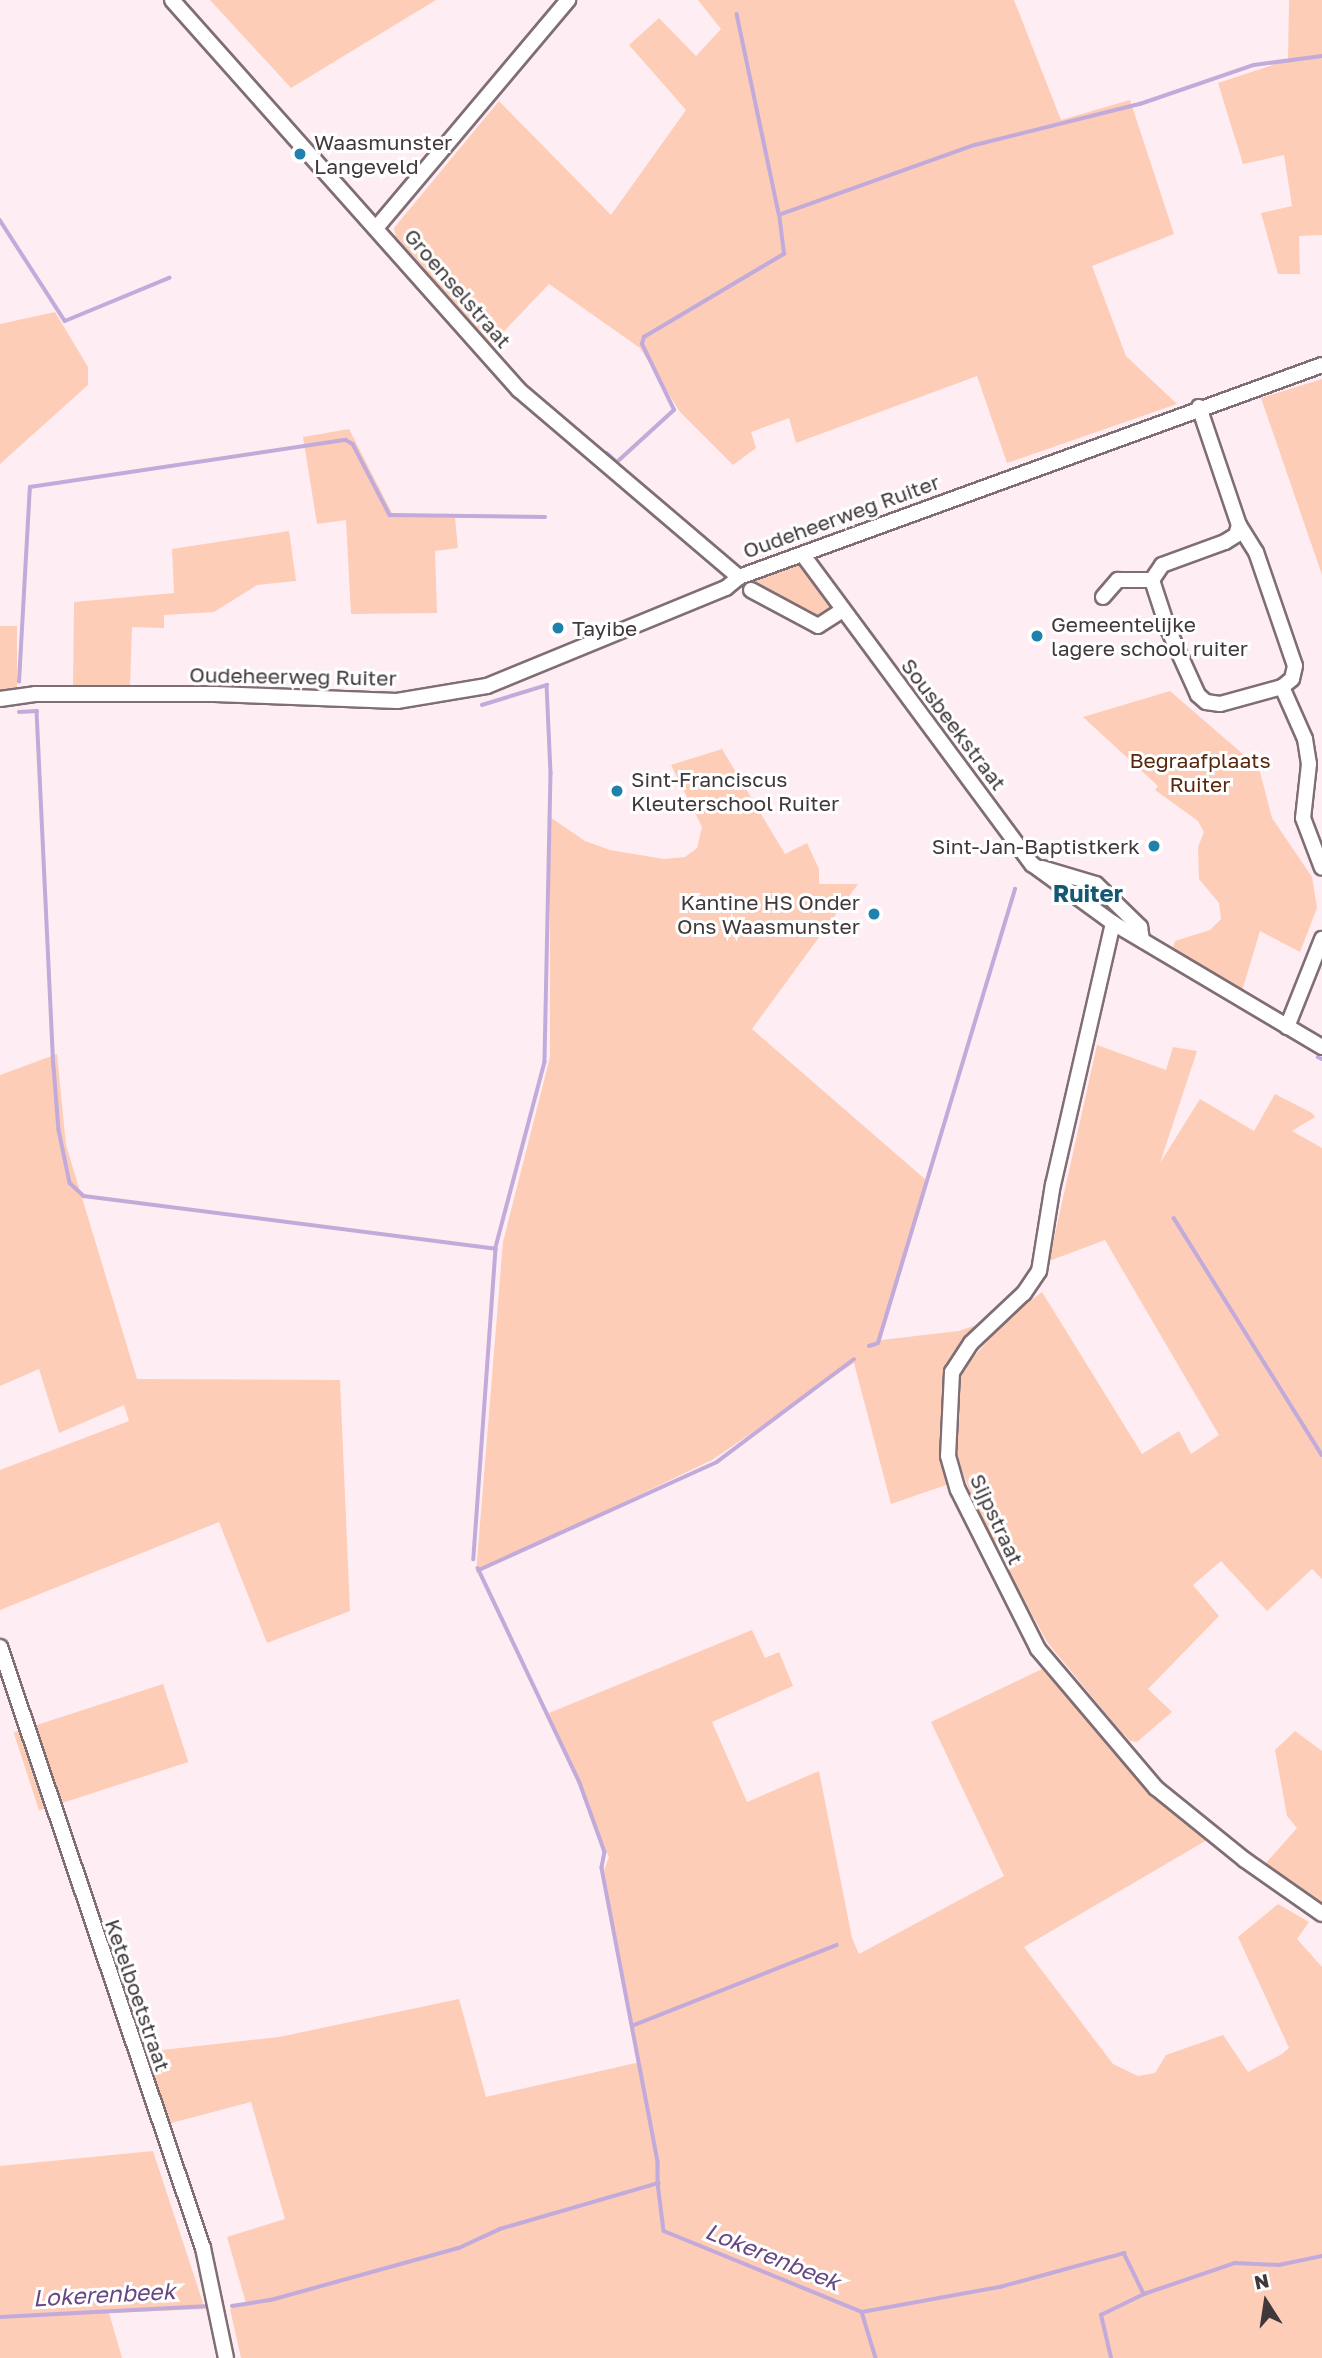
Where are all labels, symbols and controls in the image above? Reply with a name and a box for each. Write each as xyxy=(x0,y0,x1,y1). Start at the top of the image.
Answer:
place label: Waasmunster Langeveld xyxy=(314,129,452,179)
marker: Waasmunster Langeveld xyxy=(292,146,308,162)
street label: Groenselstraat xyxy=(399,223,517,353)
street label: Oudeheerweg Ruiter xyxy=(739,469,943,563)
place label: Gemeentelijke lagere school ruiter xyxy=(1051,611,1248,661)
place label: Tayibe xyxy=(572,615,637,641)
marker: Tayibe xyxy=(550,620,566,636)
marker: Gemeentelijke lagere school ruiter xyxy=(1029,628,1045,644)
street label: Sousbeekstraat xyxy=(896,653,1012,795)
street label: Oudeheerweg Ruiter xyxy=(189,662,397,690)
park label: Begraafplaats Ruiter xyxy=(1129,747,1271,797)
place label: Sint-Franciscus Kleuterschool Ruiter xyxy=(631,766,839,816)
marker: Sint-Franciscus Kleuterschool Ruiter xyxy=(609,783,625,799)
place label: Sint-Jan-Baptistkerk xyxy=(932,833,1140,859)
marker: Sint-Jan-Baptistkerk xyxy=(1146,838,1162,854)
district label: Ruiter xyxy=(1053,879,1123,907)
place label: Kantine HS Onder Ons Waasmunster xyxy=(677,889,860,939)
marker: Kantine HS Onder Ons Waasmunster xyxy=(866,906,882,922)
street label: Sijpstraat xyxy=(965,1470,1029,1568)
street label: Ketelboetstraat xyxy=(100,1916,176,2074)
water label: Lokerenbeek xyxy=(702,2216,844,2296)
north arrow xyxy=(1231,2267,1301,2337)
text: N xyxy=(1252,2268,1271,2294)
water label: Lokerenbeek xyxy=(32,2276,176,2312)

